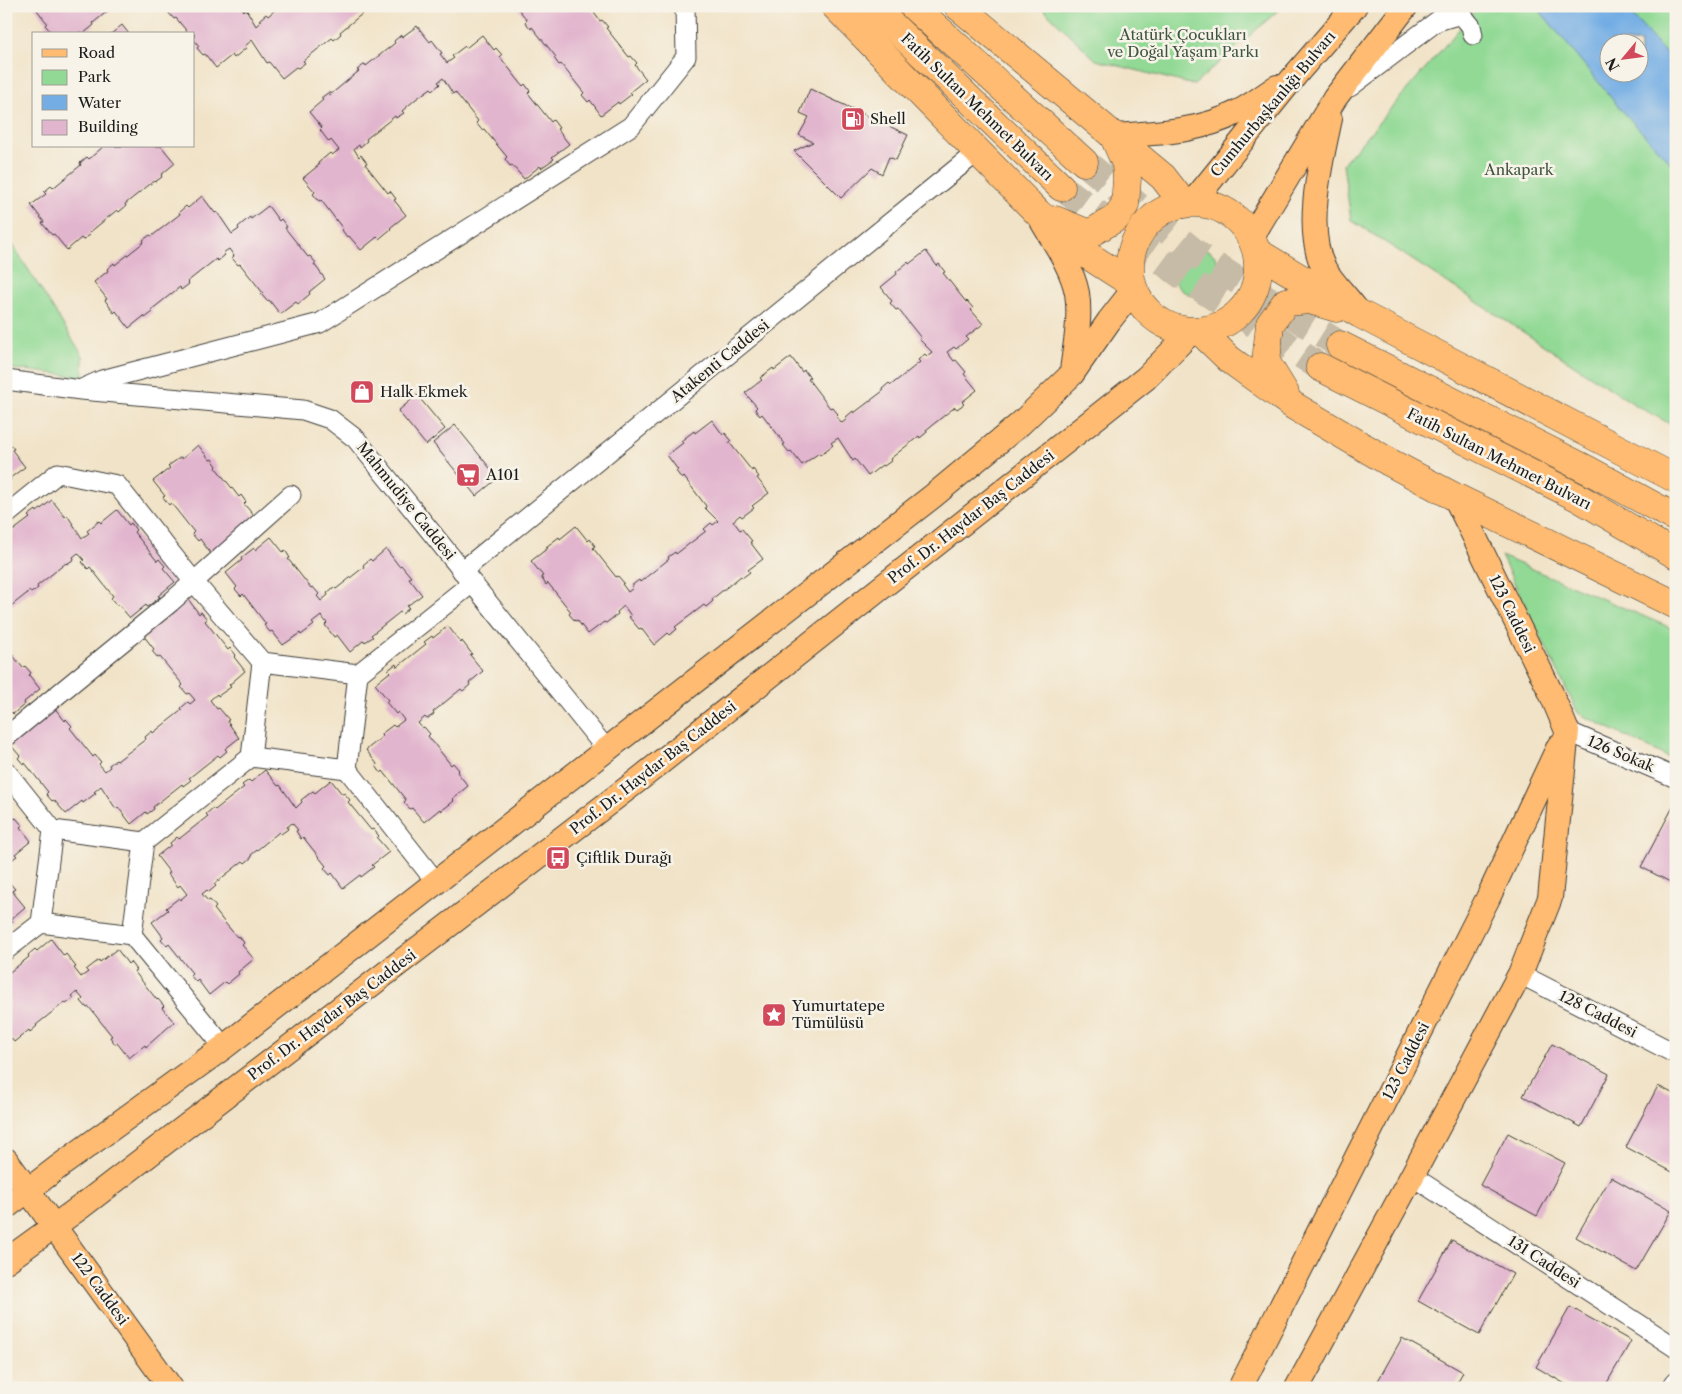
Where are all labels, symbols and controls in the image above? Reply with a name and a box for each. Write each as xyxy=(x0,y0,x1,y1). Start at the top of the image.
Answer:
park label: Atatürk Çocukları ve Doğal Yaşam Parkı xyxy=(1106,25,1259,61)
street label: Cumhurbaşkanlığı Bulvarı xyxy=(1206,26,1340,181)
street label: Fatih Sultan Mehmet Bulvarı xyxy=(897,29,1058,185)
legend xyxy=(32,32,195,148)
north arrow xyxy=(1600,32,1650,82)
text: Road xyxy=(78,43,115,62)
text: N xyxy=(1602,55,1623,74)
text: Park xyxy=(78,67,112,86)
text: Water xyxy=(77,93,122,112)
fuel station icon: Shell xyxy=(840,106,866,132)
place label: Shell xyxy=(870,109,906,128)
text: Building xyxy=(78,117,138,136)
park label: Ankapark xyxy=(1484,160,1555,179)
street label: Atakenti Caddesi xyxy=(666,315,773,407)
shop icon: Halk Ekmek xyxy=(349,379,375,405)
place label: Halk Ekmek xyxy=(380,382,469,401)
street label: Fatih Sultan Mehmet Bulvarı xyxy=(1404,404,1595,514)
street label: Mahmudiye Caddesi xyxy=(353,438,460,564)
street label: Prof. Dr. Haydar Baş Caddesi xyxy=(884,445,1058,588)
supermarket icon: A101 xyxy=(455,462,481,488)
place label: A101 xyxy=(485,465,520,484)
street label: 123 Caddesi xyxy=(1485,572,1540,656)
street label: Prof. Dr. Haydar Baş Caddesi xyxy=(566,696,740,839)
street label: 126 Sokak xyxy=(1585,731,1659,777)
bus stop icon: Çiftlik Durağı xyxy=(545,845,571,871)
place label: Çiftlik Durağı xyxy=(576,848,672,867)
street label: Prof. Dr. Haydar Baş Caddesi xyxy=(244,945,420,1084)
street label: 128 Caddesi xyxy=(1556,986,1641,1042)
place label: Yumurtatepe Tümülüsü xyxy=(791,996,885,1032)
place icon: Yumurtatepe Tümülüsü xyxy=(761,1002,787,1028)
street label: 123 Caddesi xyxy=(1378,1018,1433,1103)
street label: 131 Caddesi xyxy=(1505,1231,1584,1292)
street label: 122 Caddesi xyxy=(68,1249,133,1329)

